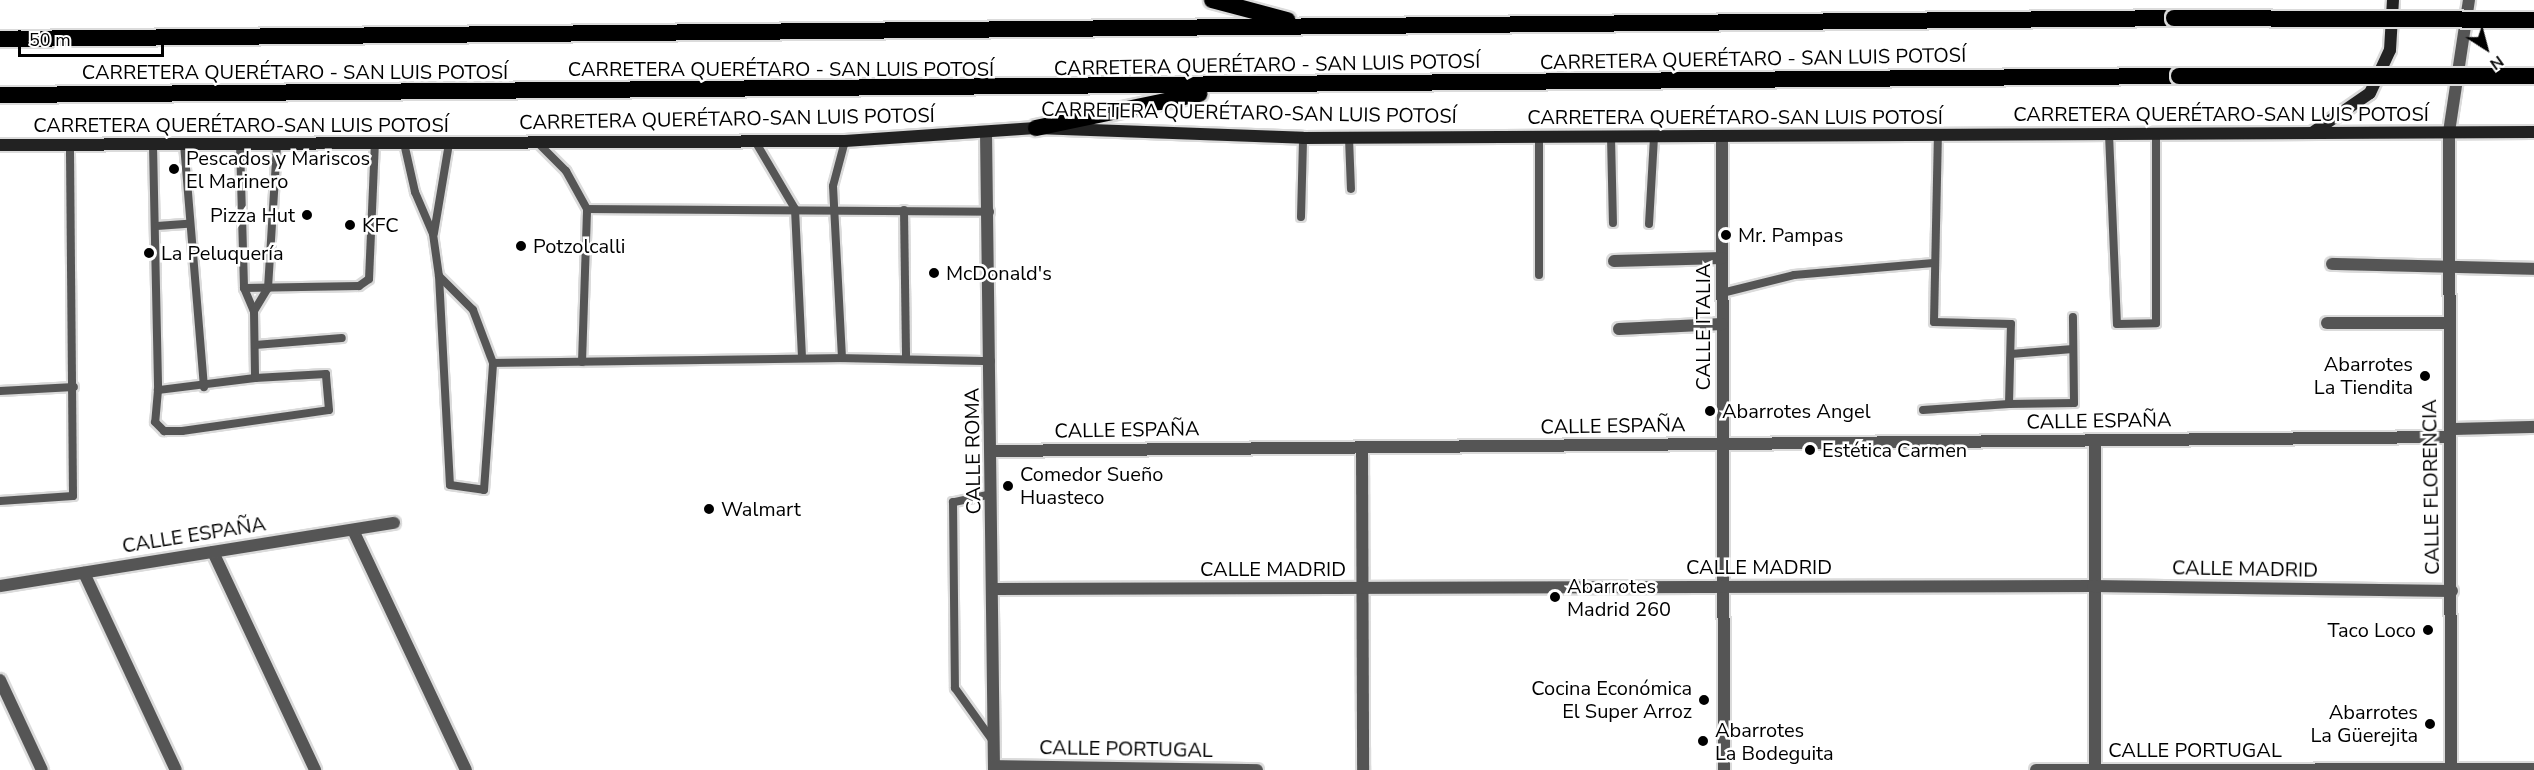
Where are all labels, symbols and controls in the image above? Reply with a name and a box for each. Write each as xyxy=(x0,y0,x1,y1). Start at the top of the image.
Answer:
scale bar xyxy=(21,18,166,56)
north arrow xyxy=(2456,18,2516,78)
text: 50 m xyxy=(29,28,71,52)
street label: CARRETERA QUERÉTARO - SAN LUIS POTOSÍ xyxy=(1540,43,1966,75)
street label: CARRETERA QUERÉTARO - SAN LUIS POTOSÍ xyxy=(1054,49,1480,81)
text: N xyxy=(2485,50,2508,75)
street label: CARRETERA QUERÉTARO - SAN LUIS POTOSÍ xyxy=(568,57,994,81)
street label: CARRETERA QUERÉTARO - SAN LUIS POTOSÍ xyxy=(82,60,508,84)
street label: CARRETERA QUERÉTARO-SAN LUIS POTOSÍ xyxy=(1041,97,1457,129)
street label: CARRETERA QUERÉTARO-SAN LUIS POTOSÍ xyxy=(2013,102,2429,126)
street label: CARRETERA QUERÉTARO-SAN LUIS POTOSÍ xyxy=(519,103,935,135)
street label: CARRETERA QUERÉTARO-SAN LUIS POTOSÍ xyxy=(1527,105,1943,129)
street label: CARRETERA QUERÉTARO-SAN LUIS POTOSÍ xyxy=(33,113,449,137)
place label: Pescados y Mariscos El Marinero xyxy=(186,146,370,193)
marker: Pescados y Mariscos El Marinero xyxy=(167,162,181,176)
place label: Pizza Hut xyxy=(210,203,295,227)
marker: Pizza Hut xyxy=(300,208,314,222)
place label: KFC xyxy=(362,213,399,237)
marker: KFC xyxy=(343,218,357,232)
place label: Mr. Pampas xyxy=(1738,223,1843,247)
marker: Mr. Pampas xyxy=(1719,228,1733,242)
place label: Potzolcalli xyxy=(533,234,625,258)
marker: Potzolcalli xyxy=(514,239,528,253)
place label: La Peluquería xyxy=(161,241,284,265)
marker: La Peluquería xyxy=(142,246,156,260)
place label: McDonald's xyxy=(946,261,1052,285)
street label: CALLE ITALIA xyxy=(1691,264,1715,390)
marker: McDonald's xyxy=(927,266,941,280)
place label: Abarrotes La Tiendita xyxy=(2314,352,2413,399)
marker: Abarrotes La Tiendita xyxy=(2418,369,2432,383)
street label: CALLE ROMA xyxy=(960,388,986,514)
place label: Abarrotes Angel xyxy=(1722,399,1871,423)
street label: CALLE FLORENCIA xyxy=(2417,399,2445,575)
marker: Abarrotes Angel xyxy=(1703,404,1717,418)
street label: CALLE ESPAÑA xyxy=(2026,408,2172,434)
street label: CALLE ESPAÑA xyxy=(1540,413,1686,439)
street label: CALLE ESPAÑA xyxy=(1054,417,1200,443)
place label: Estética Carmen xyxy=(1822,438,1967,462)
marker: Estética Carmen xyxy=(1803,443,1817,457)
place label: Comedor Sueño Huasteco xyxy=(1020,462,1163,509)
marker: Comedor Sueño Huasteco xyxy=(1001,479,1015,493)
place label: Walmart xyxy=(721,497,801,521)
marker: Walmart xyxy=(702,502,716,516)
street label: CALLE ESPAÑA xyxy=(120,512,268,558)
street label: CALLE MADRID xyxy=(1686,555,1832,579)
street label: CALLE MADRID xyxy=(2172,556,2318,582)
street label: CALLE MADRID xyxy=(1200,557,1346,581)
place label: Abarrotes Madrid 260 xyxy=(1567,574,1671,621)
marker: Abarrotes Madrid 260 xyxy=(1548,590,1562,604)
place label: Taco Loco xyxy=(2328,618,2416,642)
marker: Taco Loco xyxy=(2421,623,2435,637)
place label: Cocina Económica El Super Arroz xyxy=(1531,676,1692,723)
marker: Cocina Económica El Super Arroz xyxy=(1697,693,1711,707)
place label: Abarrotes La Güerejita xyxy=(2310,700,2418,747)
marker: Abarrotes La Güerejita xyxy=(2423,717,2437,731)
place label: Abarrotes La Bodeguita xyxy=(1715,718,1834,765)
marker: Abarrotes La Bodeguita xyxy=(1696,734,1710,748)
street label: CALLE PORTUGAL xyxy=(1039,735,1213,763)
street label: CALLE PORTUGAL xyxy=(2108,738,2282,762)

